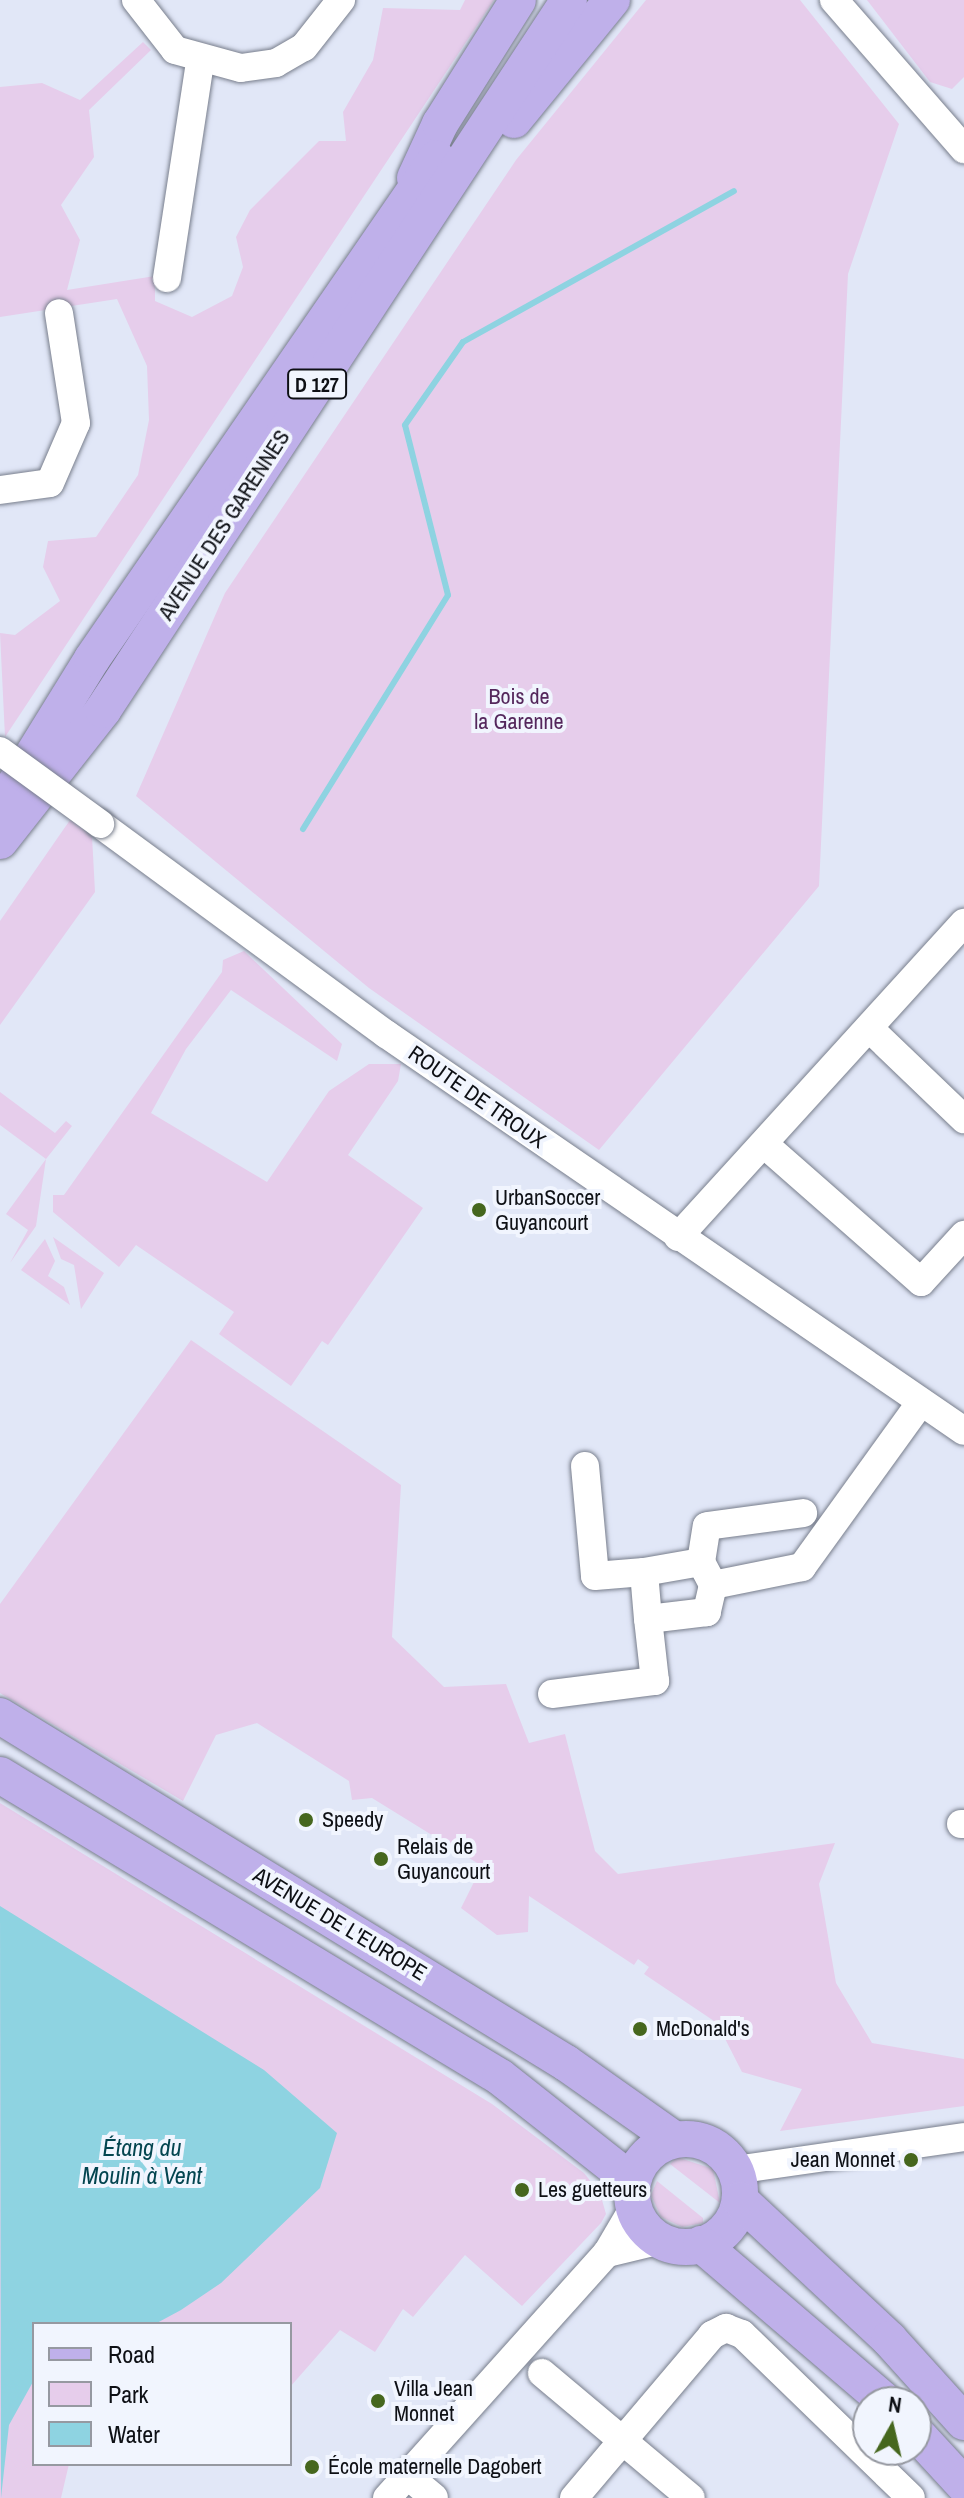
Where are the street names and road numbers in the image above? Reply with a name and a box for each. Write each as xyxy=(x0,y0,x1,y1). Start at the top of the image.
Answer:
road number: D 127 xyxy=(287,368,347,400)
street label: AVENUE DES GARENNES xyxy=(153,425,295,625)
street label: ROUTE DE TROUX xyxy=(403,1040,551,1154)
street label: AVENUE DE L'EUROPE xyxy=(249,1862,431,1986)

